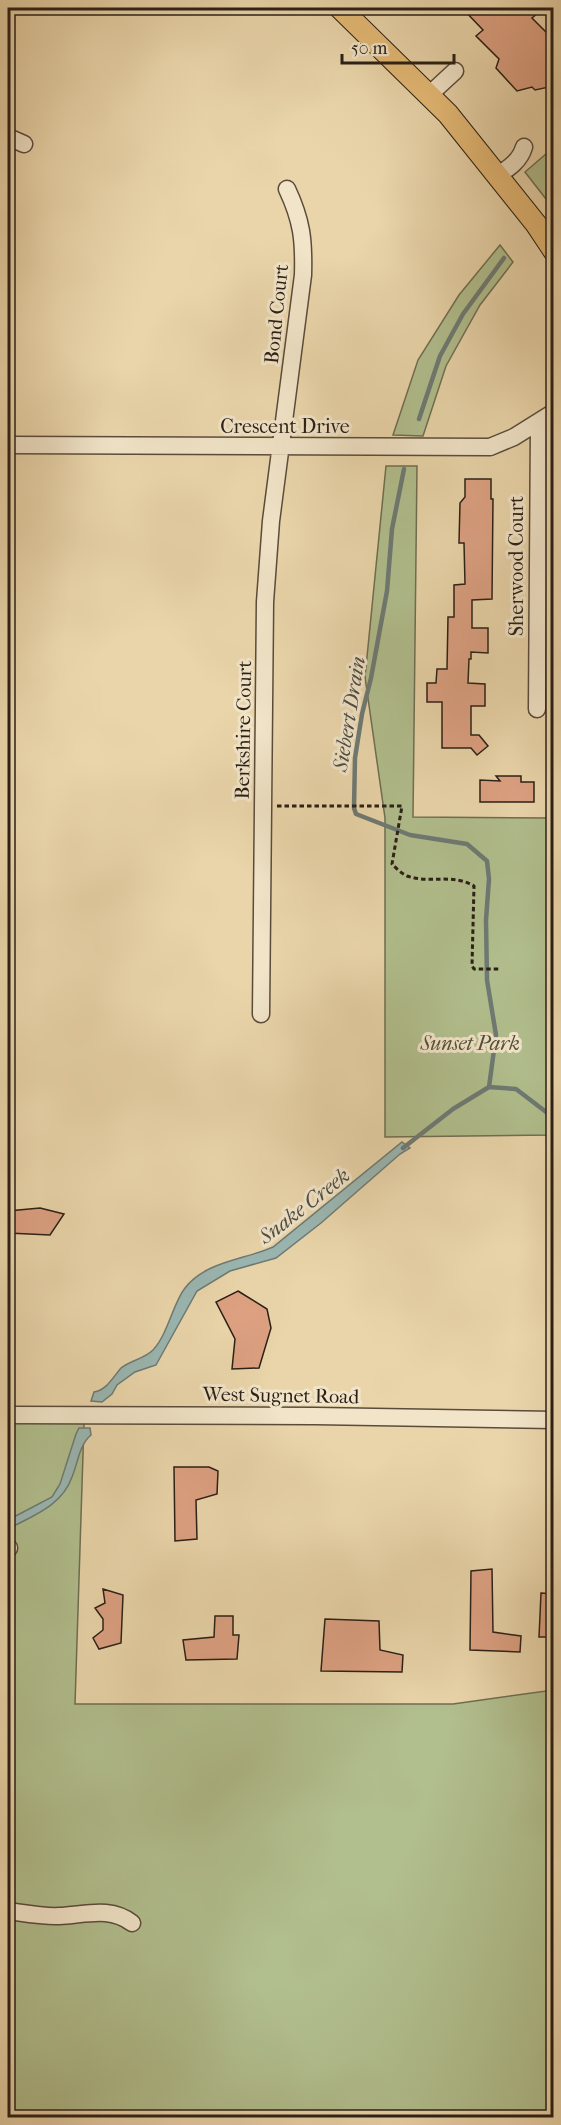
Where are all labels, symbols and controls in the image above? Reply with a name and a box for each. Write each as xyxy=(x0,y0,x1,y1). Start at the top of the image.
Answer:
scale bar xyxy=(342,27,454,65)
text: 50 m xyxy=(351,38,388,59)
street label: Bond Court xyxy=(260,263,293,365)
street label: Crescent Drive xyxy=(220,415,350,438)
street label: Sherwood Court xyxy=(505,496,528,636)
water label: Siebert Drain xyxy=(328,654,370,774)
street label: Berkshire Court xyxy=(231,660,256,800)
park label: Sunset Park xyxy=(419,1032,520,1055)
water label: Snake Creek xyxy=(253,1163,354,1250)
street label: West Sugnet Road xyxy=(201,1383,361,1408)

